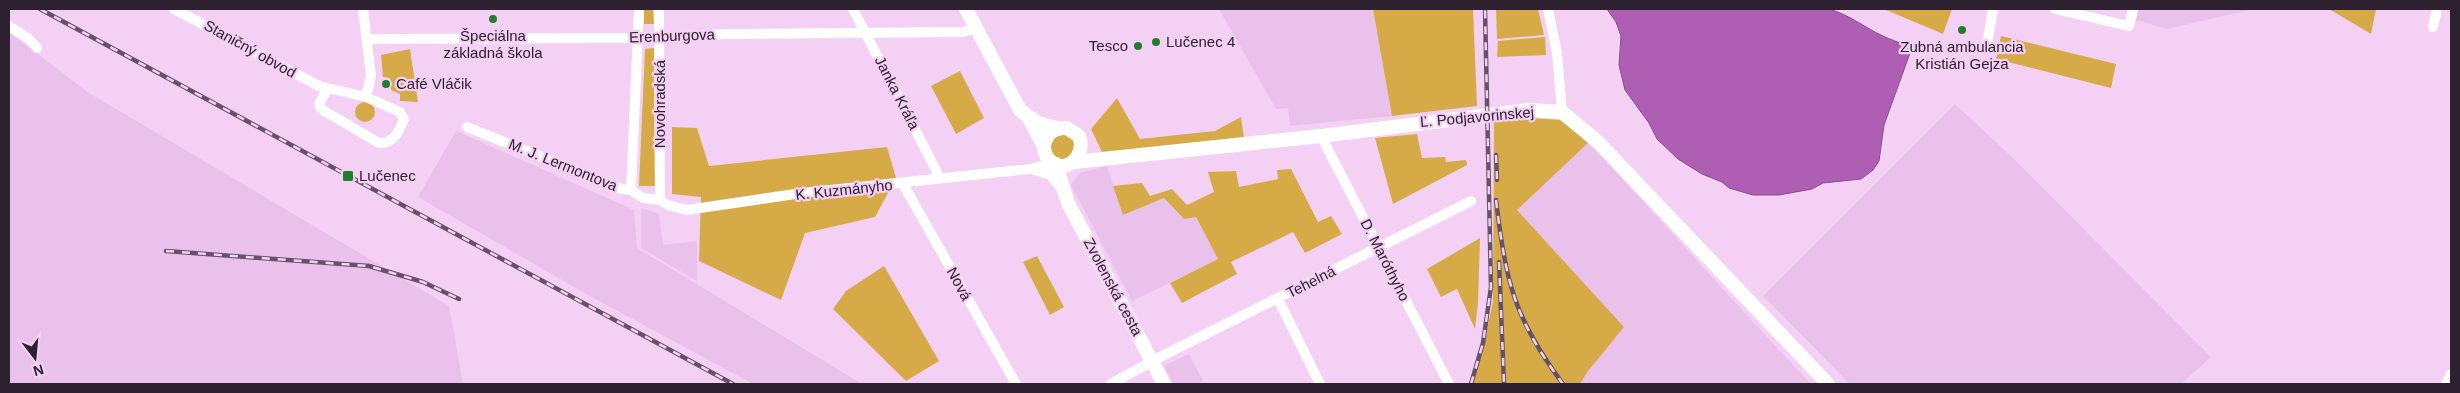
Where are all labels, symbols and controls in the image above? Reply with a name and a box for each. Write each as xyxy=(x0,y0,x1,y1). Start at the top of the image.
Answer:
marker: Špeciálna základná škola xyxy=(487,13,499,25)
street label: Staničný obvod xyxy=(201,16,299,81)
marker: Zubná ambulancia Kristián Gejza xyxy=(1956,24,1968,36)
street label: Erenburgova xyxy=(629,25,716,45)
place label: Špeciálna základná škola xyxy=(443,27,543,61)
place label: Lučenec 4 xyxy=(1166,33,1235,50)
marker: Lučenec 4 xyxy=(1150,36,1162,48)
place label: Tesco xyxy=(1089,37,1128,54)
place label: Zubná ambulancia Kristián Gejza xyxy=(1900,38,2024,72)
marker: Tesco xyxy=(1132,40,1144,52)
street label: Janka Kráľa xyxy=(872,53,924,133)
street label: Novohradská xyxy=(651,59,668,148)
place label: Café Vláčik xyxy=(396,75,472,92)
marker: Café Vláčik xyxy=(380,78,392,90)
street label: Ľ. Podjavorinskej xyxy=(1419,103,1535,130)
street label: M. J. Lermontova xyxy=(506,135,621,194)
place label: Lučenec xyxy=(359,167,416,184)
marker: Lučenec xyxy=(341,169,355,183)
street label: K. Kuzmányho xyxy=(795,176,893,203)
street label: D. Maróthyho xyxy=(1357,216,1413,304)
street label: Zvolenská cesta xyxy=(1080,235,1147,339)
street label: Tehelná xyxy=(1284,262,1339,301)
street label: Nová xyxy=(944,264,976,304)
north arrow xyxy=(10,333,60,383)
text: N xyxy=(32,361,46,380)

